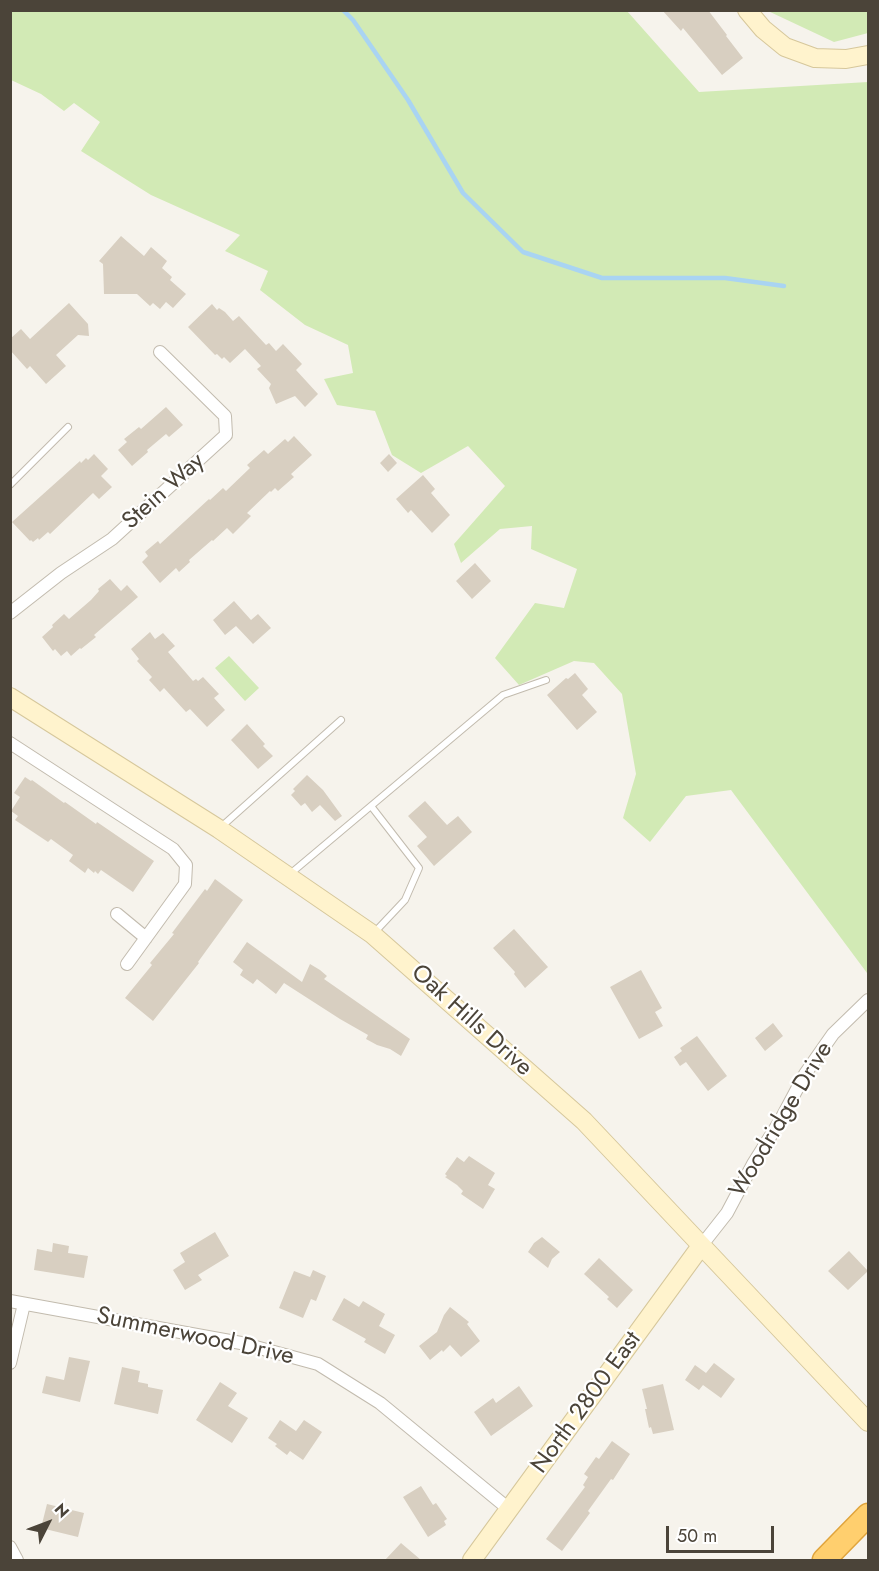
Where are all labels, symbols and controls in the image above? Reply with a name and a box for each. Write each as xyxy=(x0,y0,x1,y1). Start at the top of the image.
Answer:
street label: Stein Way xyxy=(117,448,211,536)
street label: Oak Hills Drive xyxy=(405,959,537,1083)
street label: Woodridge Drive xyxy=(724,1037,840,1203)
street label: Summerwood Drive xyxy=(94,1302,296,1372)
street label: North 2800 East xyxy=(526,1326,648,1480)
north arrow xyxy=(18,1493,78,1553)
text: N xyxy=(49,1498,75,1523)
scale bar xyxy=(669,1514,777,1552)
text: 50 m xyxy=(677,1523,717,1549)

